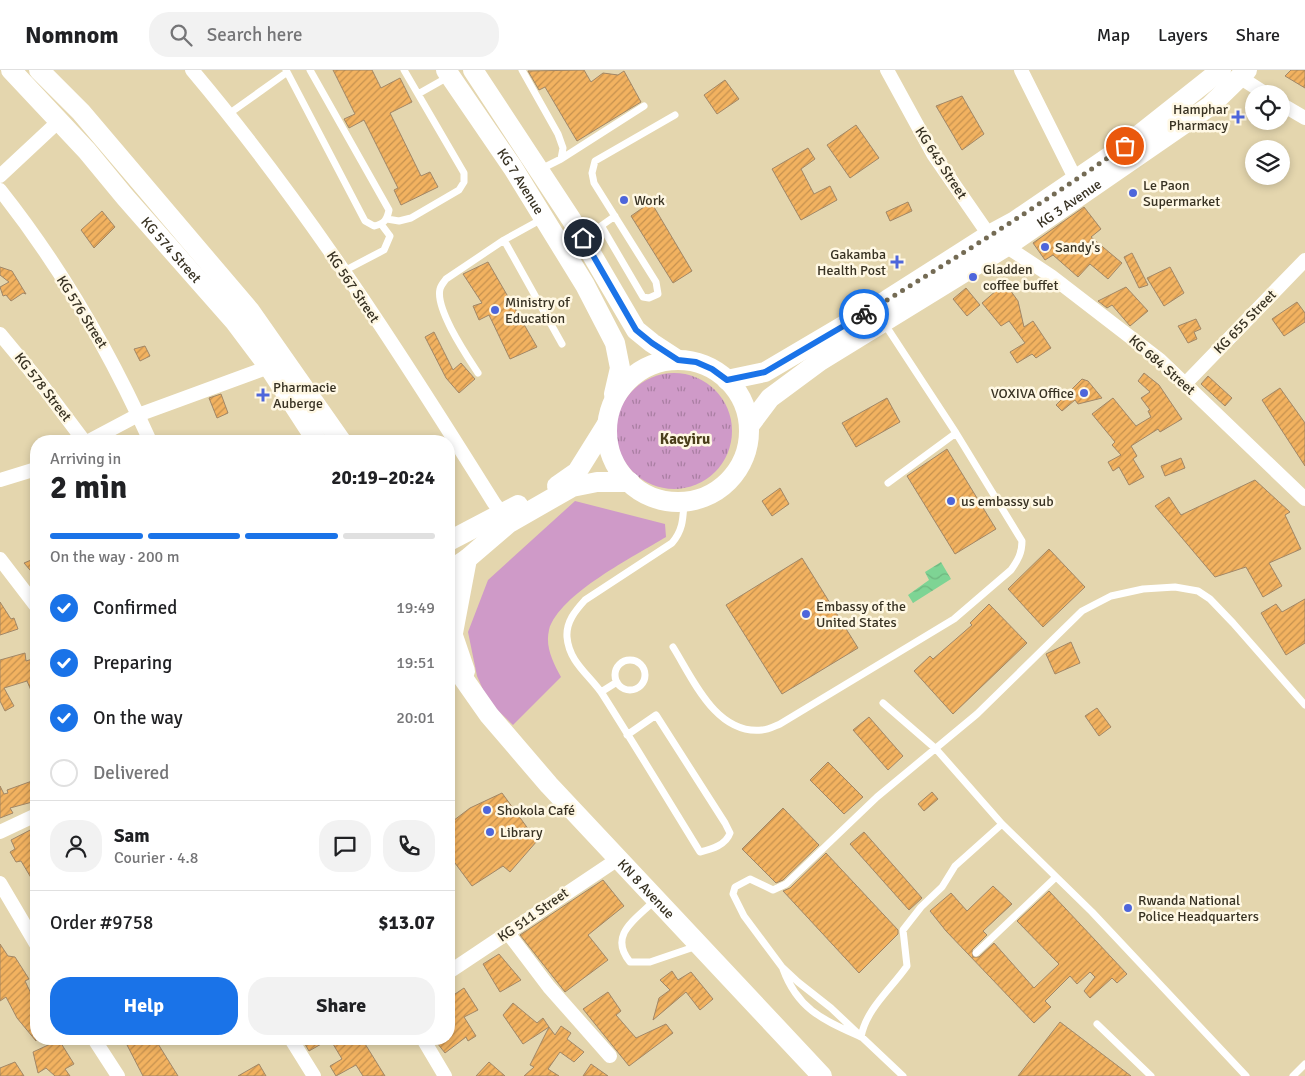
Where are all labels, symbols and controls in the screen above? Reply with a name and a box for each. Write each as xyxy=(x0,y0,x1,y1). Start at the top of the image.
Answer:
search box xyxy=(149,12,499,57)
text: Nomnom xyxy=(25,20,119,50)
icon: search xyxy=(167,21,195,49)
text: Search here xyxy=(207,23,303,47)
text: Map xyxy=(1097,24,1130,46)
text: Layers xyxy=(1158,24,1208,46)
text: Share xyxy=(1236,24,1280,46)
map controls xyxy=(1245,85,1290,185)
button: locate xyxy=(1245,85,1290,130)
place label: Hamphar Pharmacy xyxy=(1169,101,1229,134)
marker: Hamphar Pharmacy xyxy=(1232,111,1244,123)
street label: KG 645 Street xyxy=(911,124,971,202)
pin xyxy=(1104,125,1146,167)
icon: bag xyxy=(1111,132,1139,160)
button: layers xyxy=(1245,140,1290,185)
street label: KG 7 Avenue xyxy=(493,145,548,217)
street label: KG 3 Avenue xyxy=(1033,175,1105,232)
place label: Le Paon Supermarket xyxy=(1143,177,1220,210)
marker: Le Paon Supermarket xyxy=(1127,187,1139,199)
place label: Work xyxy=(634,192,665,209)
marker: Work xyxy=(618,194,630,206)
street label: KG 574 Street xyxy=(138,213,205,286)
pin xyxy=(562,217,604,259)
icon: home xyxy=(569,224,597,252)
place label: Sandy's xyxy=(1055,239,1100,256)
marker: Sandy's xyxy=(1039,241,1051,253)
place label: Gakamba Health Post xyxy=(817,246,886,279)
street label: KG 567 Street xyxy=(323,248,383,326)
marker: Gakamba Health Post xyxy=(890,255,904,269)
place label: Gladden coffee buffet xyxy=(983,261,1059,294)
marker: Gladden coffee buffet xyxy=(967,271,979,283)
street label: KG 576 Street xyxy=(53,272,111,352)
street label: KG 655 Street xyxy=(1210,286,1280,358)
courier xyxy=(839,289,889,339)
place label: Ministry of Education xyxy=(505,294,571,327)
icon: bike xyxy=(850,300,878,328)
marker: Ministry of Education xyxy=(489,304,501,316)
street label: KG 684 Street xyxy=(1125,332,1199,399)
street label: KG 578 Street xyxy=(11,349,75,425)
place label: Pharmacie Auberge xyxy=(273,379,337,412)
place label: VOXIVA Office xyxy=(991,385,1074,402)
marker: VOXIVA Office xyxy=(1078,387,1090,399)
marker: Pharmacie Auberge xyxy=(257,389,269,401)
district label: Kacyiru xyxy=(660,430,710,448)
text: Arriving in xyxy=(50,449,121,469)
text: 20:19–20:24 xyxy=(331,466,435,490)
text: 2 min xyxy=(50,468,127,507)
place label: us embassy sub xyxy=(961,493,1054,510)
marker: us embassy sub xyxy=(945,495,957,507)
text: On the way · 200 m xyxy=(50,547,180,567)
icon: check xyxy=(50,594,78,622)
text: Confirmed xyxy=(93,596,177,620)
text: 19:49 xyxy=(396,598,435,618)
place label: Embassy of the United States xyxy=(816,598,906,631)
marker: Embassy of the United States xyxy=(800,608,812,620)
icon: check xyxy=(50,649,78,677)
text: Preparing xyxy=(93,651,172,675)
text: 19:51 xyxy=(396,653,435,673)
icon: check xyxy=(50,704,78,732)
text: On the way xyxy=(93,706,183,730)
text: 20:01 xyxy=(396,708,435,728)
text: Delivered xyxy=(93,761,169,785)
place label: Shokola Café xyxy=(497,802,575,819)
marker: Shokola Café xyxy=(481,804,493,816)
button: person xyxy=(50,820,102,872)
button: chat xyxy=(319,820,371,872)
button: phone xyxy=(383,820,435,872)
text: Sam xyxy=(114,824,150,848)
place label: Library xyxy=(500,824,543,841)
marker: Library xyxy=(484,826,496,838)
text: Courier · 4.8 xyxy=(114,848,198,868)
street label: KN 8 Avenue xyxy=(614,855,678,922)
street label: KG 511 Street xyxy=(494,884,572,946)
place label: Rwanda National Police Headquarters xyxy=(1138,892,1259,925)
marker: Rwanda National Police Headquarters xyxy=(1122,902,1134,914)
text: Order #9758 xyxy=(50,911,153,935)
text: $13.07 xyxy=(378,911,435,935)
button: Help xyxy=(50,977,238,1035)
button: Share xyxy=(248,977,435,1035)

